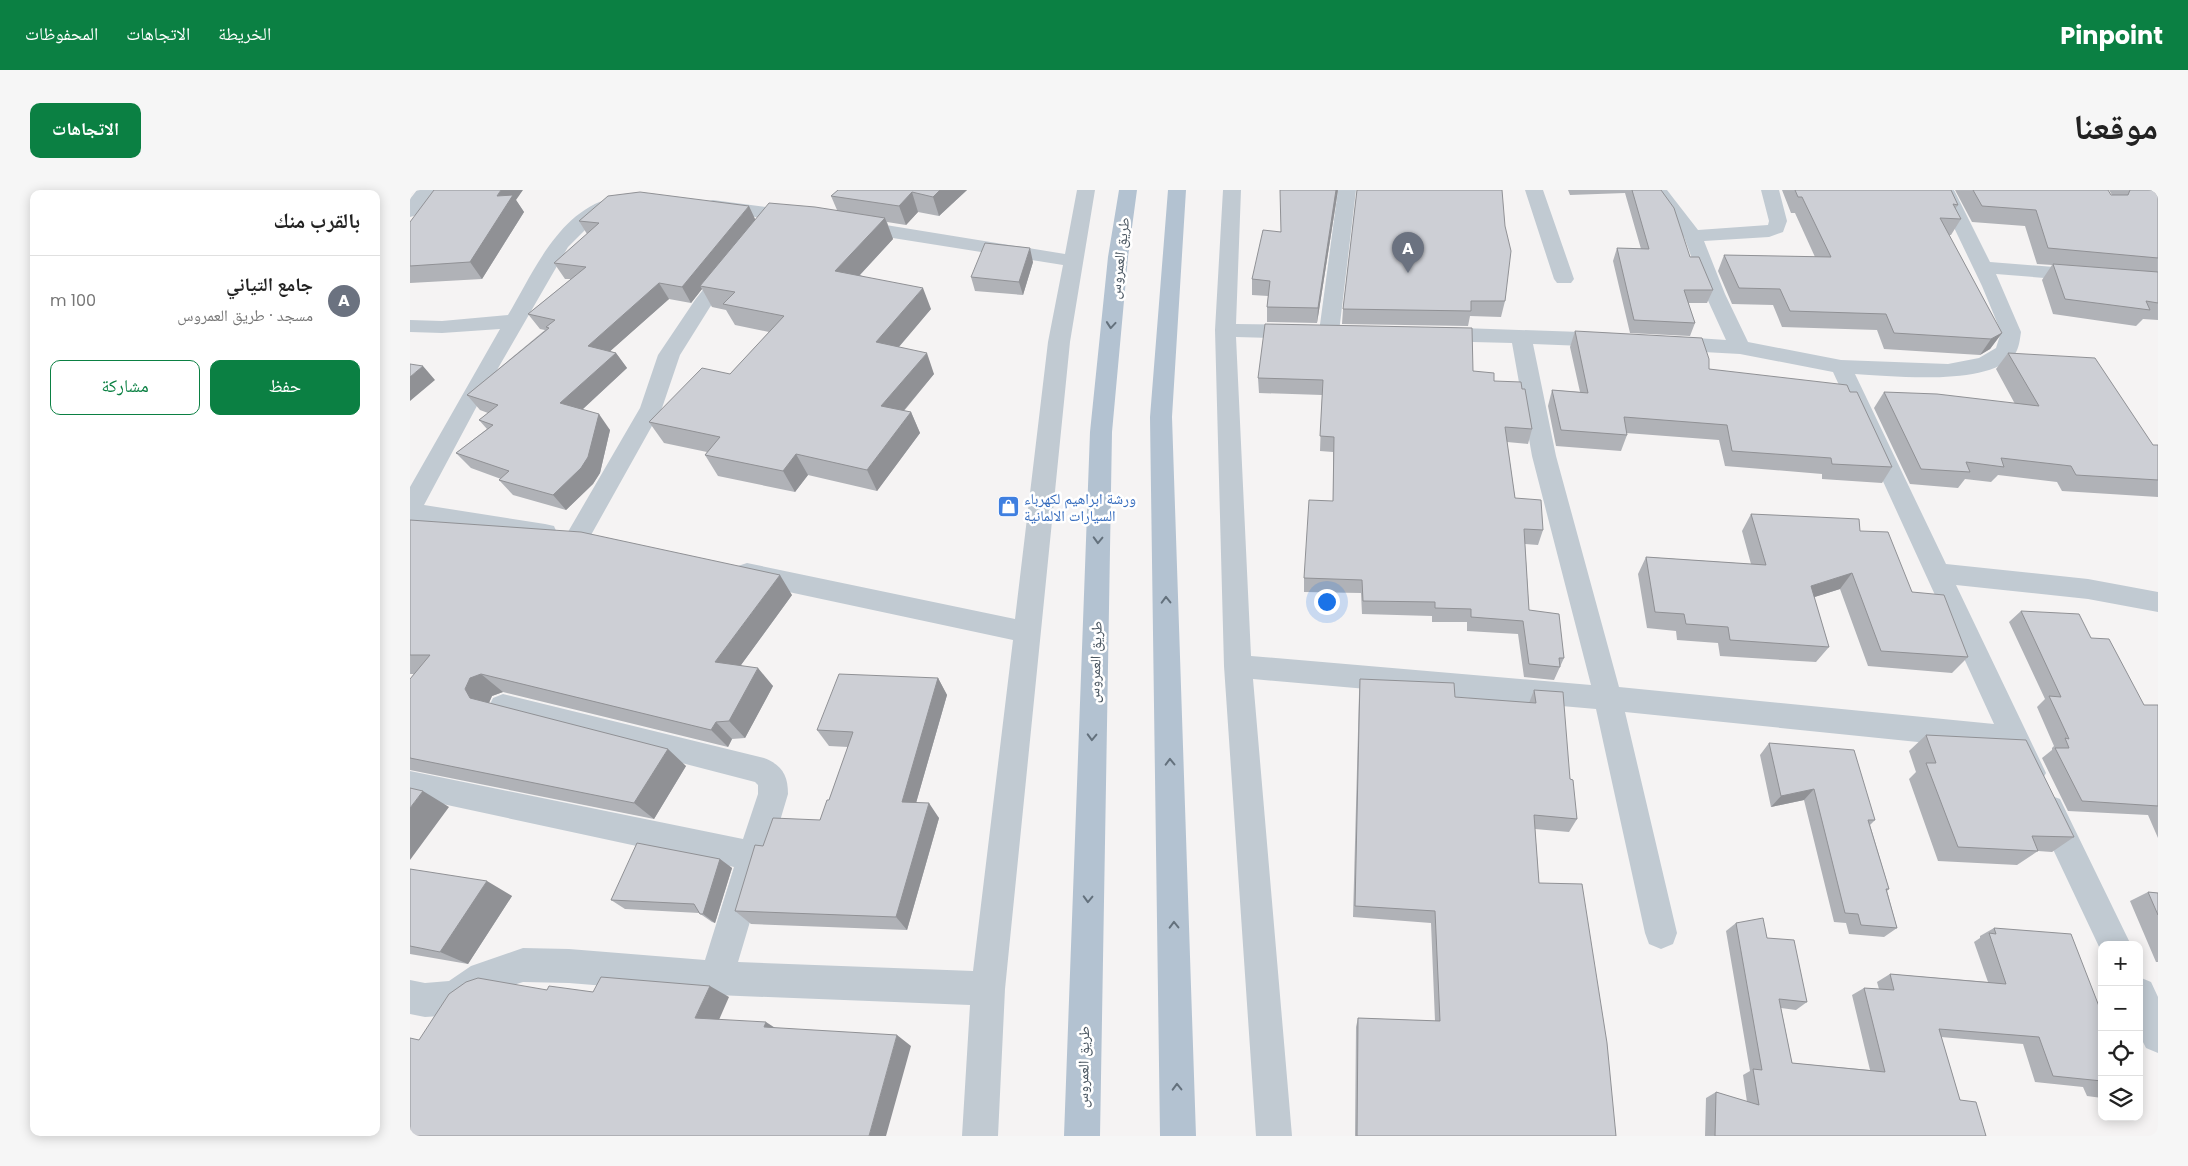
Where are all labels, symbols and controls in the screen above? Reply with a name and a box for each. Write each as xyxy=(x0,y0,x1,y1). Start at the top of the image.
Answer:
text: Pinpoint xyxy=(2060,19,2163,52)
text: المحفوظات xyxy=(25,21,98,46)
text: الاتجاهات xyxy=(126,21,190,46)
text: الخريطة xyxy=(218,21,271,46)
text: موقعنا xyxy=(2073,102,2158,151)
button: الاتجاهات xyxy=(30,103,141,158)
text: بالقرب منك xyxy=(274,206,360,235)
street label: طريق العمروس xyxy=(1104,216,1134,300)
pin: A xyxy=(1392,232,1424,273)
text: جامع التياني xyxy=(226,271,313,298)
text: 100 m xyxy=(50,289,96,312)
text: A xyxy=(338,289,350,312)
text: مسجد · طريق العمروس xyxy=(177,304,313,327)
one-way arrow xyxy=(1106,321,1117,329)
button: مشاركة xyxy=(50,360,200,415)
button: حفظ xyxy=(210,360,360,415)
place label: ورشة ابراهيم لكهرباء السيارات الالمانية xyxy=(1024,488,1136,526)
shop icon: ورشة ابراهيم لكهرباء السيارات الالمانية xyxy=(996,495,1020,519)
one-way arrow xyxy=(1093,536,1103,544)
your location xyxy=(1314,589,1340,615)
one-way arrow xyxy=(1161,596,1171,604)
street label: طريق العمروس xyxy=(1083,620,1107,703)
one-way arrow xyxy=(1087,733,1098,741)
one-way arrow xyxy=(1165,758,1175,766)
one-way arrow xyxy=(1083,896,1093,904)
one-way arrow xyxy=(1169,921,1179,928)
map controls xyxy=(2098,941,2143,1121)
button: + xyxy=(2098,941,2143,986)
button: − xyxy=(2098,986,2143,1031)
street label: طريق العمروس xyxy=(1072,1026,1094,1108)
button: locate xyxy=(2098,1031,2143,1076)
button: layers xyxy=(2098,1076,2143,1121)
one-way arrow xyxy=(1172,1083,1182,1091)

